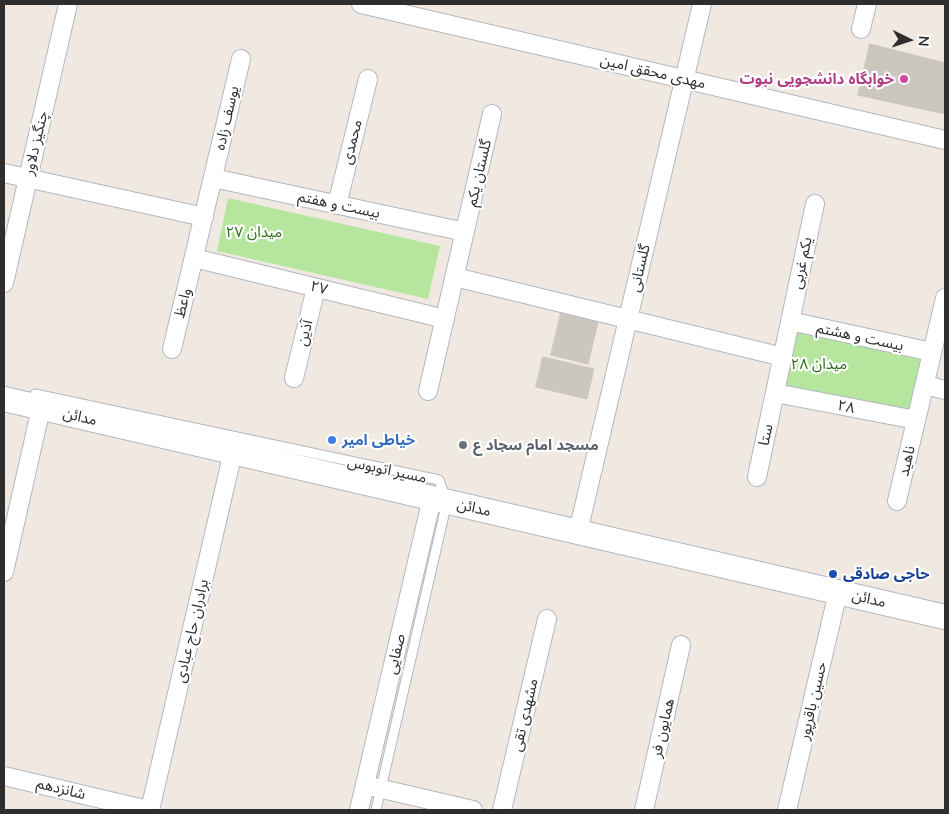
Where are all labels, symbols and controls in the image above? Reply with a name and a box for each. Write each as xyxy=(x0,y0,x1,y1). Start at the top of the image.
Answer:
north arrow xyxy=(884,15,934,65)
text: N xyxy=(915,35,933,47)
street label: مهدی محقق امین xyxy=(599,51,707,93)
place label: خوابگاه دانشجویی نبوت xyxy=(740,70,894,88)
marker: خوابگاه دانشجویی نبوت xyxy=(898,73,910,85)
street label: یوسف زاده xyxy=(211,84,243,152)
street label: چنگیز دلاور xyxy=(20,109,52,177)
street label: محمدی xyxy=(338,118,366,166)
street label: گلستان یکم xyxy=(463,138,495,208)
street label: بیست و هفتم xyxy=(296,188,382,222)
park label: میدان ۲۷ xyxy=(226,223,282,241)
street label: یکم غربی xyxy=(788,235,816,291)
street label: گلستانی xyxy=(626,242,654,294)
street label: ۲۷ xyxy=(308,277,330,299)
street label: واعظ xyxy=(171,286,195,320)
street label: آذین xyxy=(293,318,317,348)
street label: بیست و هشتم xyxy=(815,319,905,355)
park label: میدان ۲۸ xyxy=(791,355,847,373)
street label: ۲۸ xyxy=(836,397,856,417)
street label: مدائن xyxy=(61,404,99,430)
street label: ستا xyxy=(755,423,777,447)
place label: خیاطی امیر xyxy=(342,431,415,449)
marker: خیاطی امیر xyxy=(326,434,338,446)
place label: مسجد امام سجاد ع xyxy=(473,436,599,454)
marker: مسجد امام سجاد ع xyxy=(457,439,469,451)
street label: ناهید xyxy=(895,444,919,478)
street label: مسیر اتوبوس xyxy=(346,453,428,487)
street label: مدائن xyxy=(455,495,493,521)
place label: حاجی صادقی xyxy=(843,565,929,583)
marker: حاجی صادقی xyxy=(827,568,839,580)
street label: برادران حاج عبادی xyxy=(171,578,213,684)
street label: مدائن xyxy=(850,586,888,612)
street label: صفایی xyxy=(383,632,409,676)
street label: حسین باقرپور xyxy=(795,660,831,742)
street label: مشهدی تقی xyxy=(508,677,542,753)
street label: همایون فر xyxy=(647,697,679,759)
street label: شانزدهم xyxy=(35,774,87,804)

